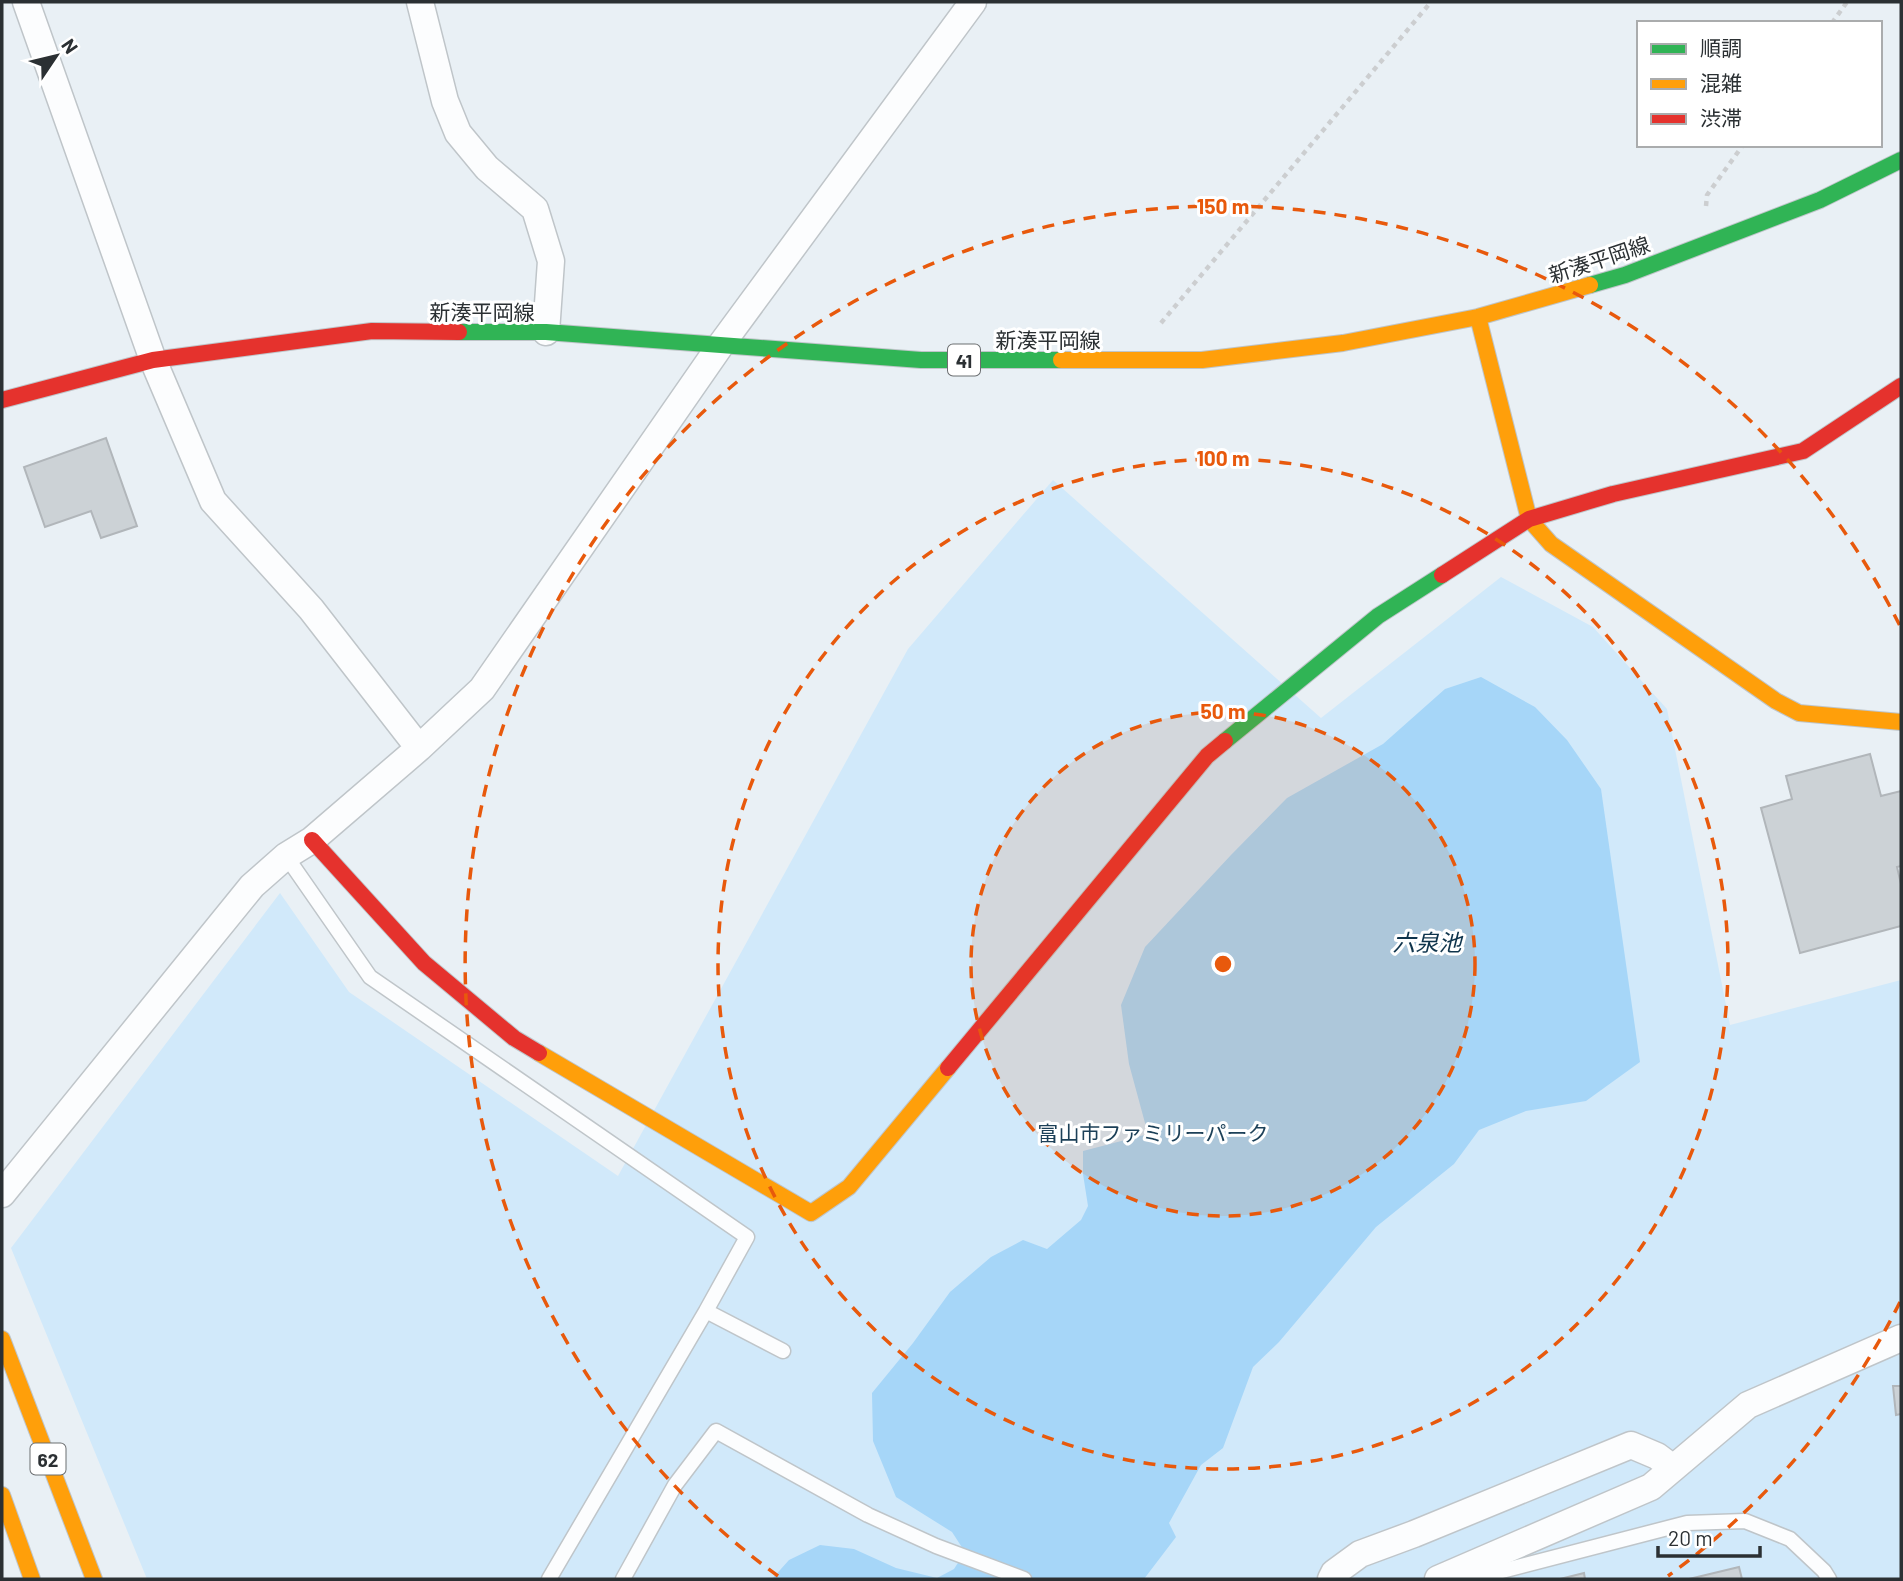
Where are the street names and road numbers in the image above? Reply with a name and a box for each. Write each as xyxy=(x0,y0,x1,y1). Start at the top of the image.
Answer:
street label: 新湊平岡線 xyxy=(1545,231,1653,287)
street label: 新湊平岡線 xyxy=(430,299,535,324)
street label: 新湊平岡線 xyxy=(996,327,1101,352)
road number: 41 xyxy=(948,344,980,376)
road number: 62 xyxy=(30,1443,66,1474)

